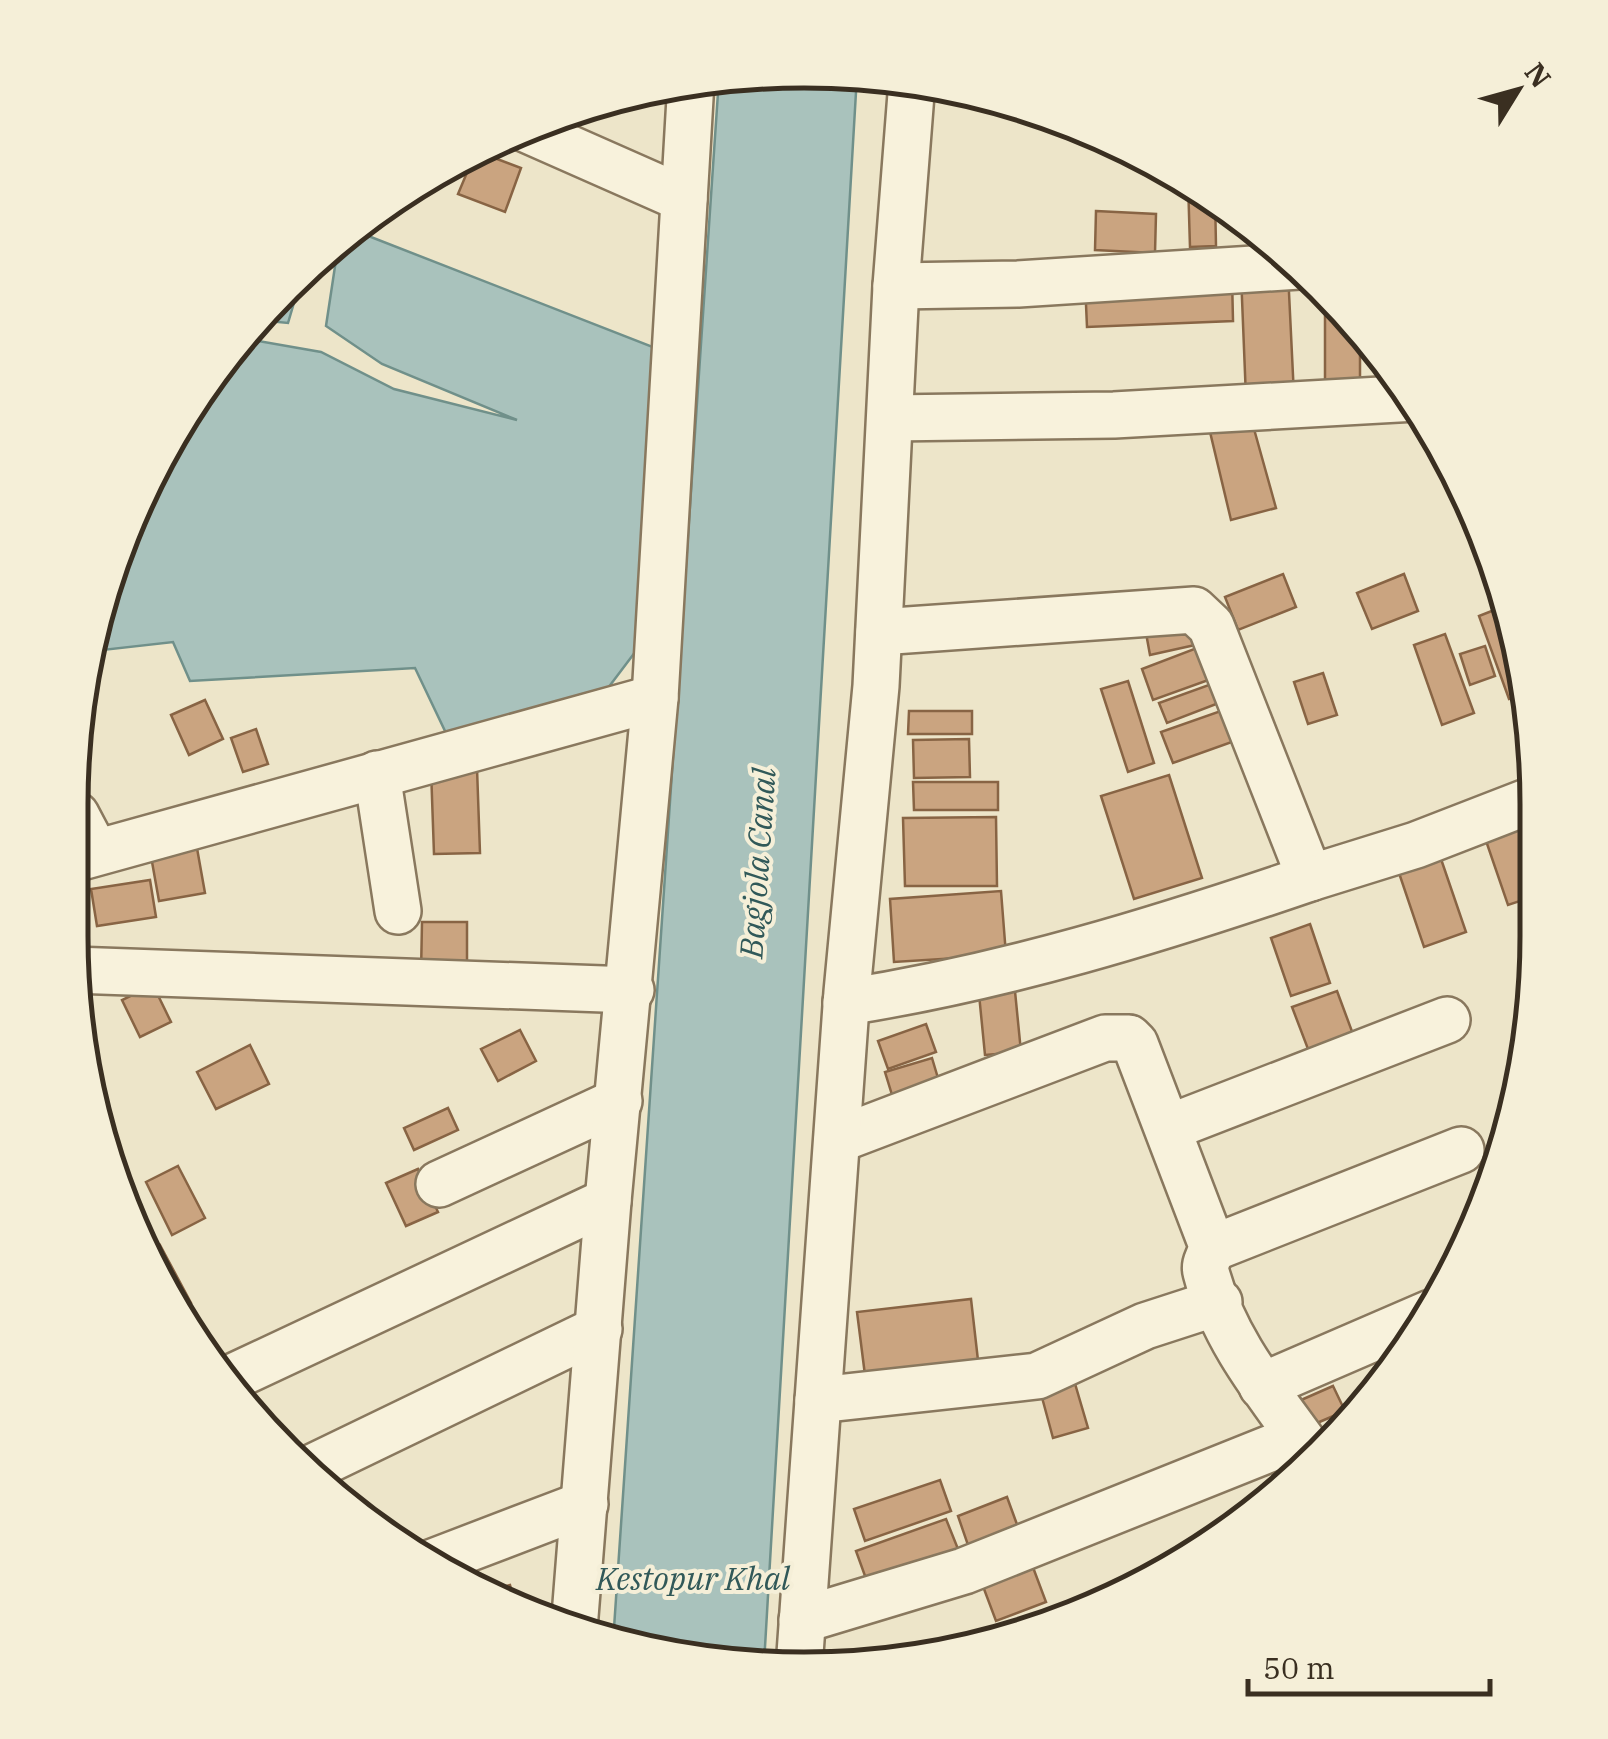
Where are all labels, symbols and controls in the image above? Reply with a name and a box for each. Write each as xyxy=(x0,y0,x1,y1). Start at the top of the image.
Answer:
north arrow xyxy=(1468,40,1568,140)
text: N xyxy=(1517,55,1560,95)
water label: Bagjola Canal xyxy=(729,765,785,961)
water label: Kestopur Khal xyxy=(595,1557,791,1599)
scale bar xyxy=(1248,1634,1490,1696)
text: 50 m xyxy=(1263,1648,1335,1687)

